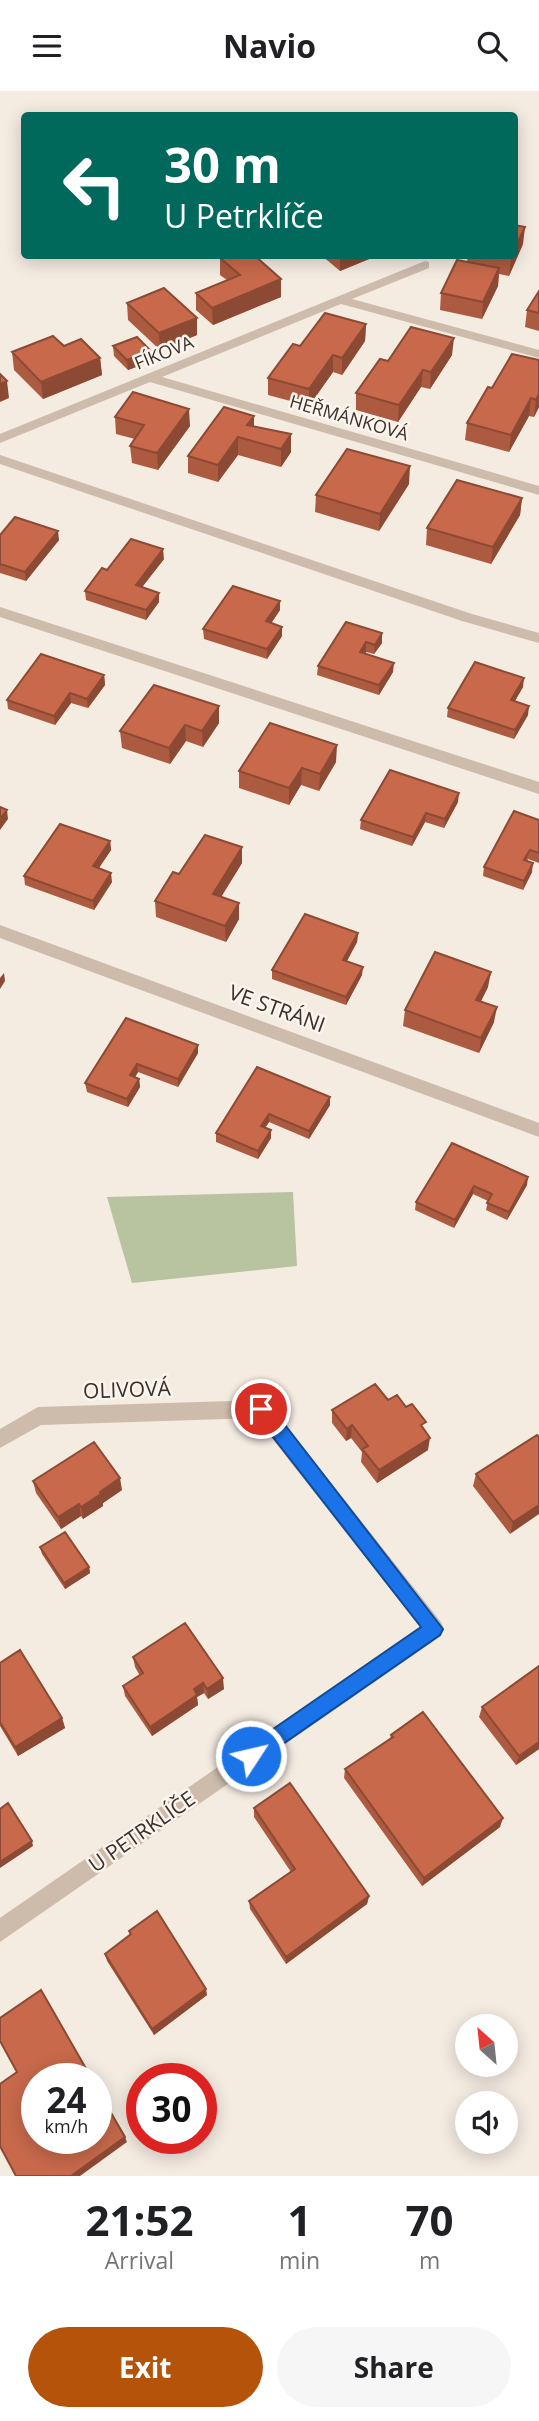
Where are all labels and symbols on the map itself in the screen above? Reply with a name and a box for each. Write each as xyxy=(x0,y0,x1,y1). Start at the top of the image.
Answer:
street label: FÍKOVA xyxy=(131,329,197,375)
street label: HEŘMÁNKOVÁ xyxy=(287,389,412,446)
street label: VE STRÁNI xyxy=(225,978,329,1038)
street label: OLIVOVÁ xyxy=(83,1373,172,1405)
pin xyxy=(231,1379,291,1439)
position arrow xyxy=(214,1719,288,1793)
street label: U PETRKLÍČE xyxy=(83,1784,200,1878)
north arrow xyxy=(455,2014,518,2077)
speed limit sign: 30 xyxy=(126,2063,217,2154)

